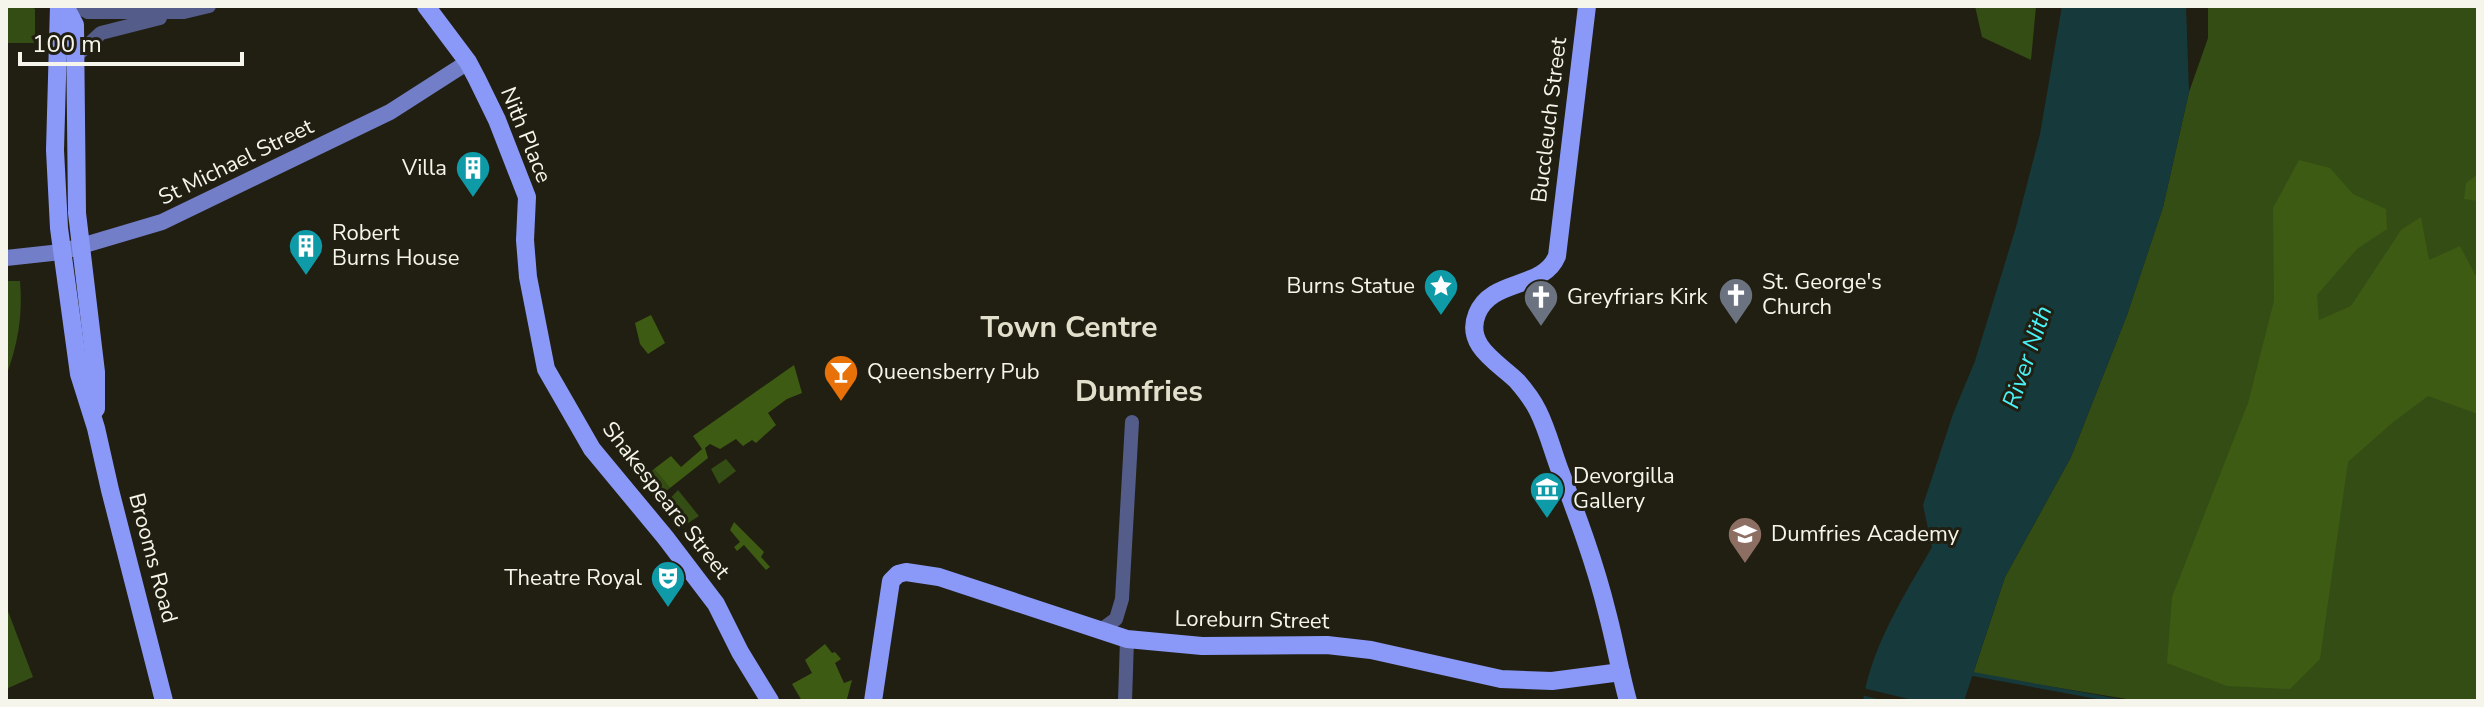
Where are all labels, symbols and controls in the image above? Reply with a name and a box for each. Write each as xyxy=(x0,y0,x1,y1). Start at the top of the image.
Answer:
scale bar xyxy=(20,16,242,66)
text: 100 m xyxy=(32,28,102,60)
street label: Buccleuch Street xyxy=(1524,35,1574,204)
street label: Nith Place xyxy=(493,83,559,187)
street label: St Michael Street xyxy=(153,111,319,213)
building icon: Villa xyxy=(454,149,492,199)
place label: Villa xyxy=(401,153,447,183)
place label: Robert Burns House xyxy=(332,218,459,273)
building icon: Robert Burns House xyxy=(287,227,325,277)
place icon: Burns Statue xyxy=(1422,267,1460,317)
place label: St. George's Church xyxy=(1762,267,1882,322)
place label: Burns Statue xyxy=(1287,271,1415,301)
church icon: St. George's Church xyxy=(1717,276,1755,326)
church icon: Greyfriars Kirk xyxy=(1522,278,1560,328)
place label: Greyfriars Kirk xyxy=(1567,282,1708,312)
water label: River Nith xyxy=(1995,301,2059,413)
district label: Town Centre xyxy=(981,307,1157,348)
bar icon: Queensberry Pub xyxy=(822,353,860,403)
place label: Queensberry Pub xyxy=(867,357,1040,387)
district label: Dumfries xyxy=(1075,371,1203,412)
street label: Shakespeare Street xyxy=(595,415,737,585)
place label: Devorgilla Gallery xyxy=(1573,461,1675,516)
museum icon: Devorgilla Gallery xyxy=(1528,470,1566,520)
street label: Brooms Road xyxy=(121,490,185,626)
school or university icon: Dumfries Academy xyxy=(1726,515,1764,565)
place label: Dumfries Academy xyxy=(1771,519,1960,549)
theatre icon: Theatre Royal xyxy=(649,559,687,609)
place label: Theatre Royal xyxy=(504,563,642,593)
street label: Loreburn Street xyxy=(1174,604,1330,636)

